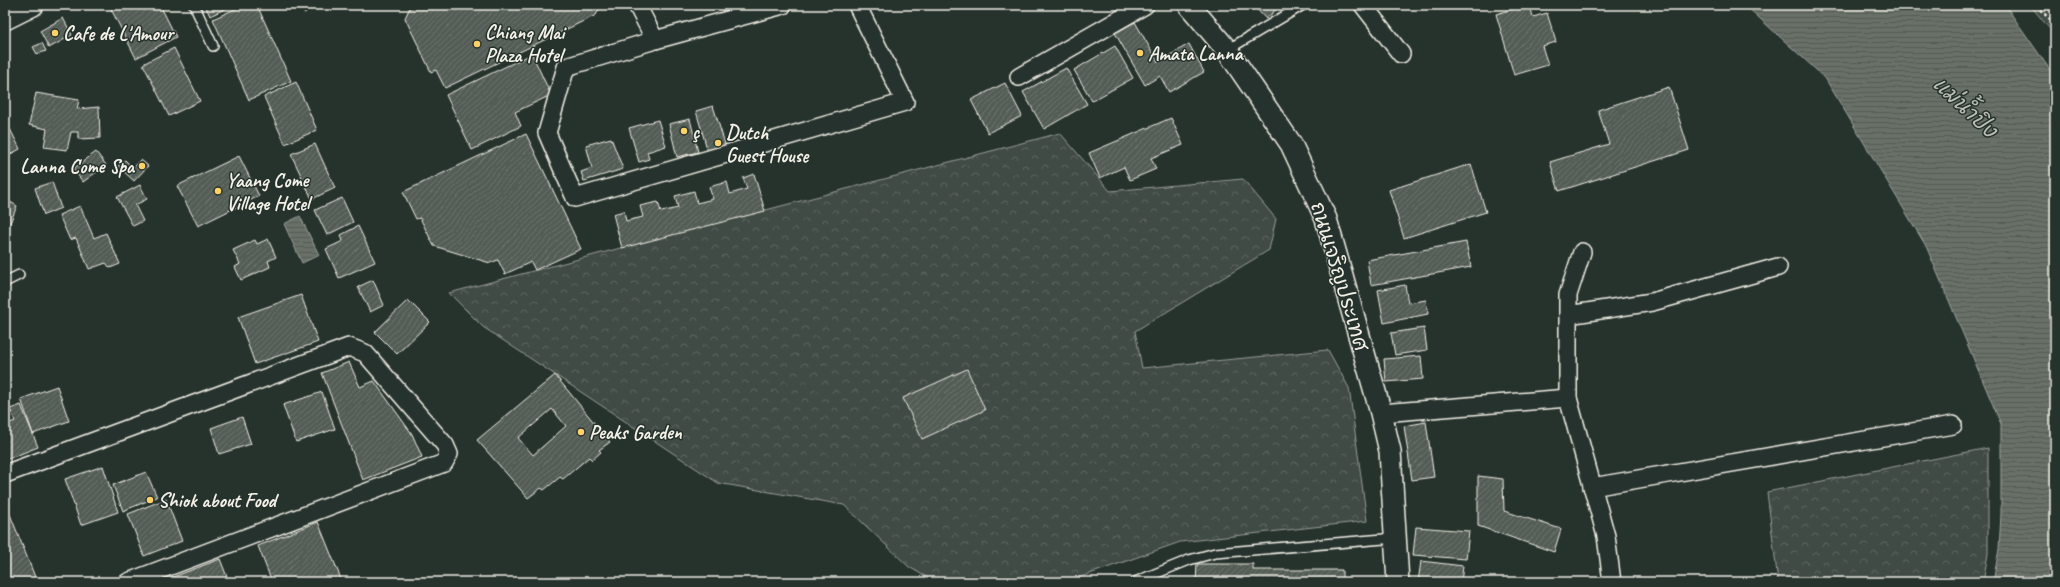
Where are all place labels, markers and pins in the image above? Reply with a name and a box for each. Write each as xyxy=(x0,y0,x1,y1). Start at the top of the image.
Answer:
place label: Chiang Mai Plaza Hotel xyxy=(485,20,567,68)
place label: Cafe de L'Amour xyxy=(63,21,176,46)
marker: Cafe de L'Amour xyxy=(50,28,60,38)
marker: Chiang Mai Plaza Hotel xyxy=(472,39,482,49)
place label: Amata Lanna xyxy=(1148,41,1244,66)
marker: Amata Lanna xyxy=(1135,48,1145,58)
place label: ç xyxy=(692,119,701,144)
place label: Dutch Guest House xyxy=(726,120,810,168)
marker: ç xyxy=(679,126,689,136)
marker: Dutch Guest House xyxy=(713,138,723,148)
place label: Lanna Come Spa xyxy=(20,154,136,179)
marker: Lanna Come Spa xyxy=(137,161,147,171)
place label: Yaang Come Village Hotel xyxy=(226,168,313,216)
marker: Yaang Come Village Hotel xyxy=(213,186,223,196)
place label: Peaks Garden xyxy=(589,420,683,445)
marker: Peaks Garden xyxy=(576,427,586,437)
place label: Shiok about Food xyxy=(158,488,280,513)
marker: Shiok about Food xyxy=(145,495,155,505)

